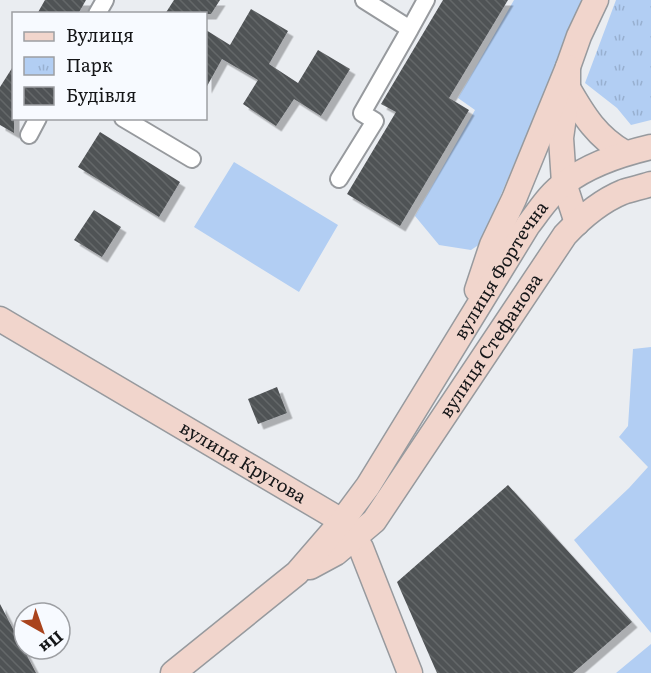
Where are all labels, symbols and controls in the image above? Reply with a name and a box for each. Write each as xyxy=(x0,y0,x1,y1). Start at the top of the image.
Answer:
legend xyxy=(12,12,207,120)
text: Вулиця xyxy=(66,21,134,48)
text: Парк xyxy=(66,51,113,78)
text: Будівля xyxy=(66,81,137,108)
street label: вулиця Фортечна xyxy=(446,194,554,344)
street label: вулиця Стефанова xyxy=(432,267,548,423)
street label: вулиця Кругова xyxy=(175,413,312,509)
north arrow xyxy=(12,601,72,661)
text: Пн xyxy=(35,626,70,660)

